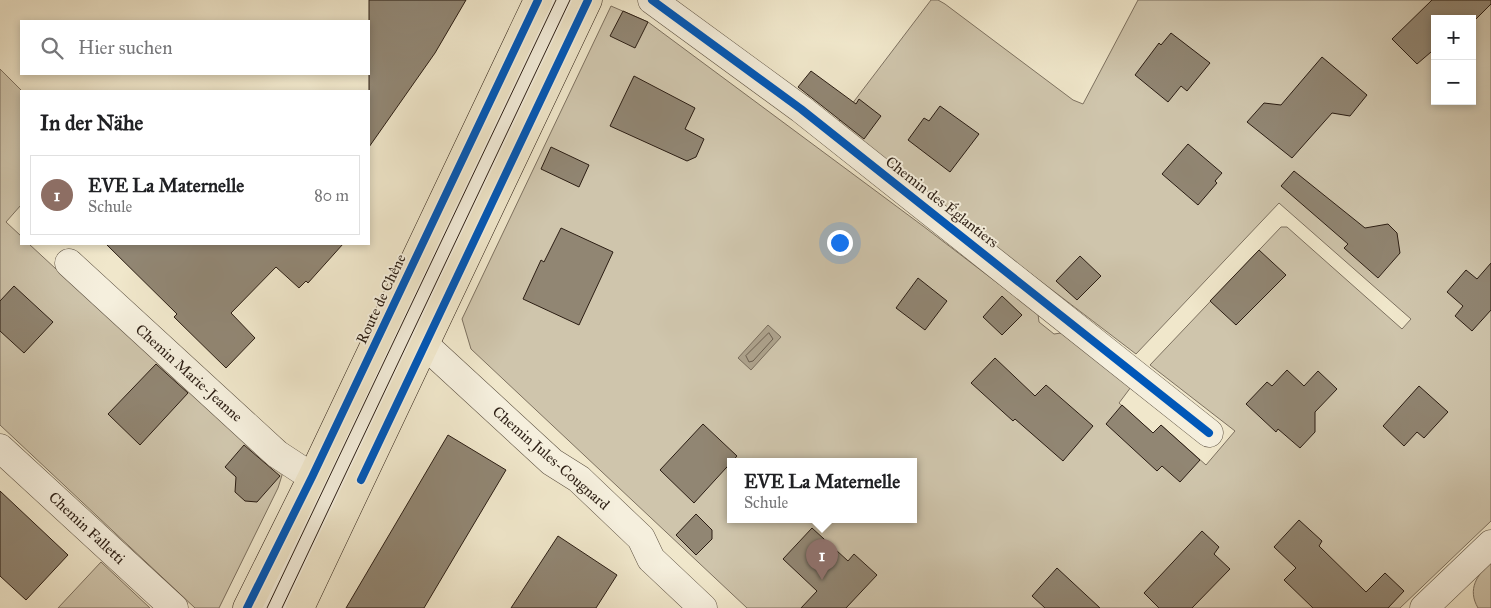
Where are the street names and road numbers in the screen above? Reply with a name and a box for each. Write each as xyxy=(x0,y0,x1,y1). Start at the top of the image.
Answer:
street label: Chemin des Églantiers xyxy=(882,152,1003,252)
street label: Route de Chêne xyxy=(352,251,410,347)
street label: Chemin Marie-Jeanne xyxy=(131,320,246,426)
street label: Chemin Jules-Cougnard xyxy=(488,402,613,515)
street label: Chemin Falletti xyxy=(45,488,129,568)

